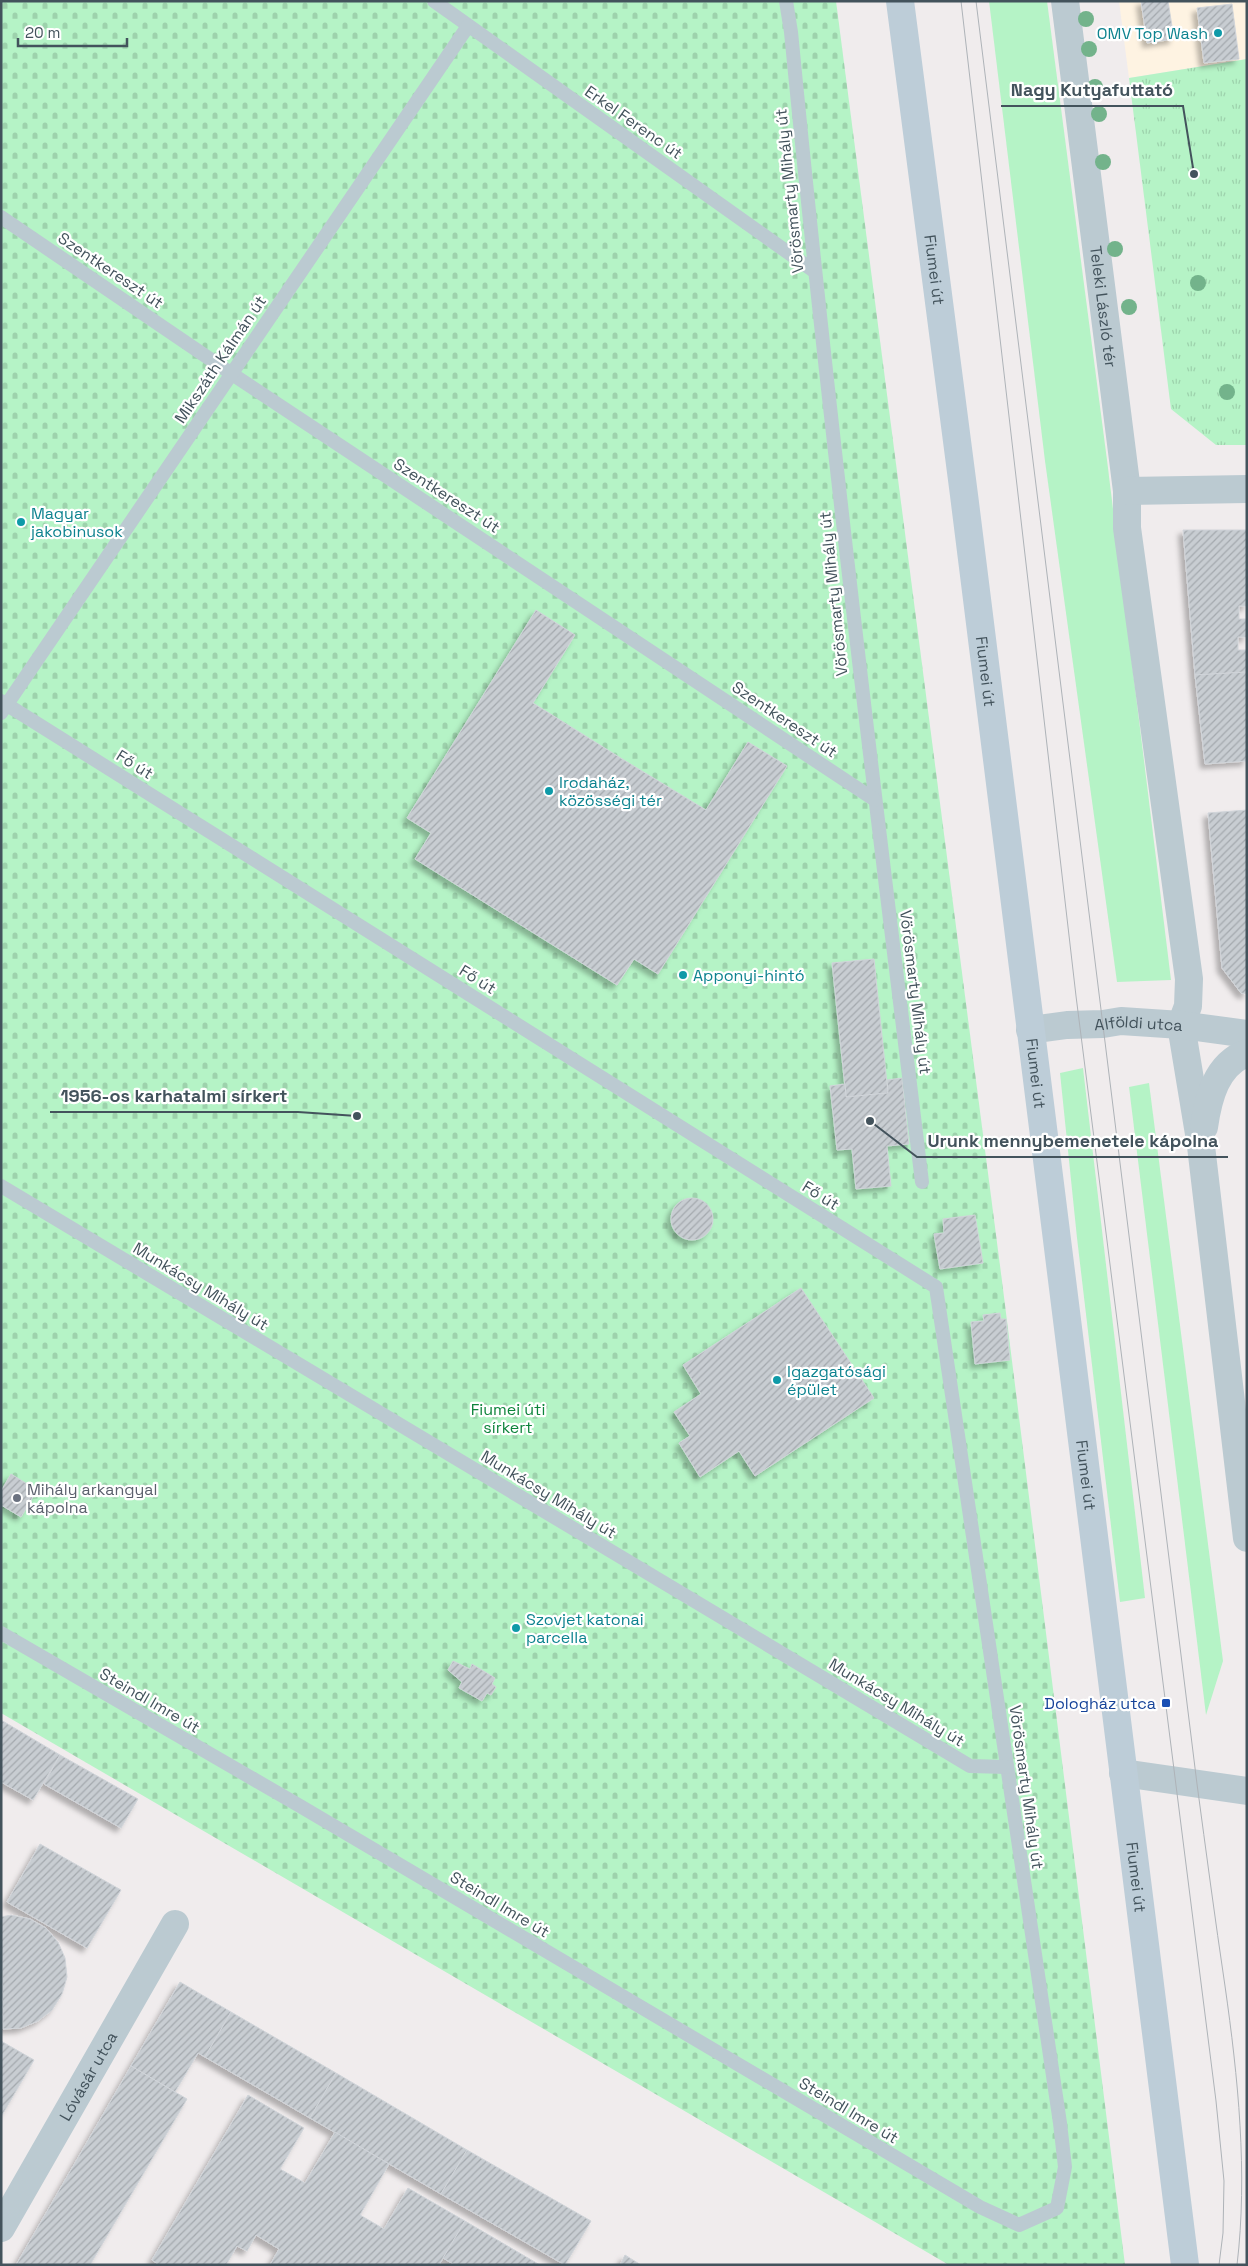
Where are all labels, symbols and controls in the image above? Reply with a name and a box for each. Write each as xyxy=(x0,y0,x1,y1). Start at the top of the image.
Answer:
scale bar xyxy=(18,15,126,47)
text: 20 m xyxy=(25,23,60,42)
place label: OMV Top Wash xyxy=(1097,23,1208,44)
marker: OMV Top Wash xyxy=(1212,27,1224,39)
callout: Nagy Kutyafuttató xyxy=(1001,73,1183,106)
text: Nagy Kutyafuttató xyxy=(1011,78,1173,101)
street label: Erkel Ferenc út xyxy=(581,81,687,164)
street label: Vörösmarty Mihály út xyxy=(770,108,809,274)
street label: Szentkereszt út xyxy=(54,227,167,313)
street label: Fiumei út xyxy=(919,233,949,306)
street label: Teleki László tér xyxy=(1085,245,1121,369)
street label: Mikszáth Kálmán út xyxy=(170,291,271,427)
street label: Szentkereszt út xyxy=(390,453,504,538)
place label: Magyar jakobinusok xyxy=(30,503,123,542)
street label: Vörösmarty Mihály út xyxy=(814,511,853,677)
marker: Magyar jakobinusok xyxy=(15,516,27,528)
street label: Fiumei út xyxy=(971,635,1000,708)
street label: Szentkereszt út xyxy=(728,676,841,762)
street label: Fő út xyxy=(112,745,157,784)
place label: Irodaház, közösségi tér xyxy=(559,772,662,811)
marker: Irodaház, közösségi tér xyxy=(543,785,555,797)
street label: Vörösmarty Mihály út xyxy=(895,909,936,1075)
street label: Fő út xyxy=(455,960,500,999)
place label: Apponyi-hintó xyxy=(693,965,805,986)
marker: Apponyi-hintó xyxy=(677,969,689,981)
street label: Alföldi utca xyxy=(1094,1011,1183,1036)
street label: Fiumei út xyxy=(1021,1037,1051,1110)
callout: 1956-os karhatalmi sírkert xyxy=(50,1079,298,1112)
text: 1956-os karhatalmi sírkert xyxy=(60,1084,288,1107)
callout: Urunk mennybemenetele kápolna xyxy=(917,1124,1228,1157)
text: Urunk mennybemenetele kápolna xyxy=(928,1129,1219,1152)
street label: Fő út xyxy=(798,1176,843,1215)
street label: Munkácsy Mihály út xyxy=(129,1238,272,1335)
place label: Igazgatósági épület xyxy=(787,1361,886,1400)
marker: Igazgatósági épület xyxy=(771,1374,783,1386)
park label: Fiumei úti sírkert xyxy=(471,1399,545,1438)
street label: Fiumei út xyxy=(1071,1439,1101,1512)
street label: Munkácsy Mihály út xyxy=(477,1446,620,1543)
place label: Mihály arkangyal kápolna xyxy=(27,1479,157,1518)
marker: Mihály arkangyal kápolna xyxy=(11,1492,23,1504)
place label: Szovjet katonai parcella xyxy=(526,1609,644,1648)
marker: Szovjet katonai parcella xyxy=(510,1622,522,1634)
street label: Munkácsy Mihály út xyxy=(825,1654,968,1751)
street label: Steindl Imre út xyxy=(96,1663,204,1738)
place label: Dologház utca xyxy=(1044,1693,1156,1714)
marker: Dologház utca xyxy=(1160,1697,1172,1709)
street label: Vörösmarty Mihály út xyxy=(1005,1704,1048,1870)
street label: Fiumei út xyxy=(1121,1841,1151,1914)
street label: Steindl Imre út xyxy=(446,1866,553,1942)
street label: Lóvásár utca xyxy=(55,2028,122,2125)
street label: Steindl Imre út xyxy=(795,2072,902,2148)

